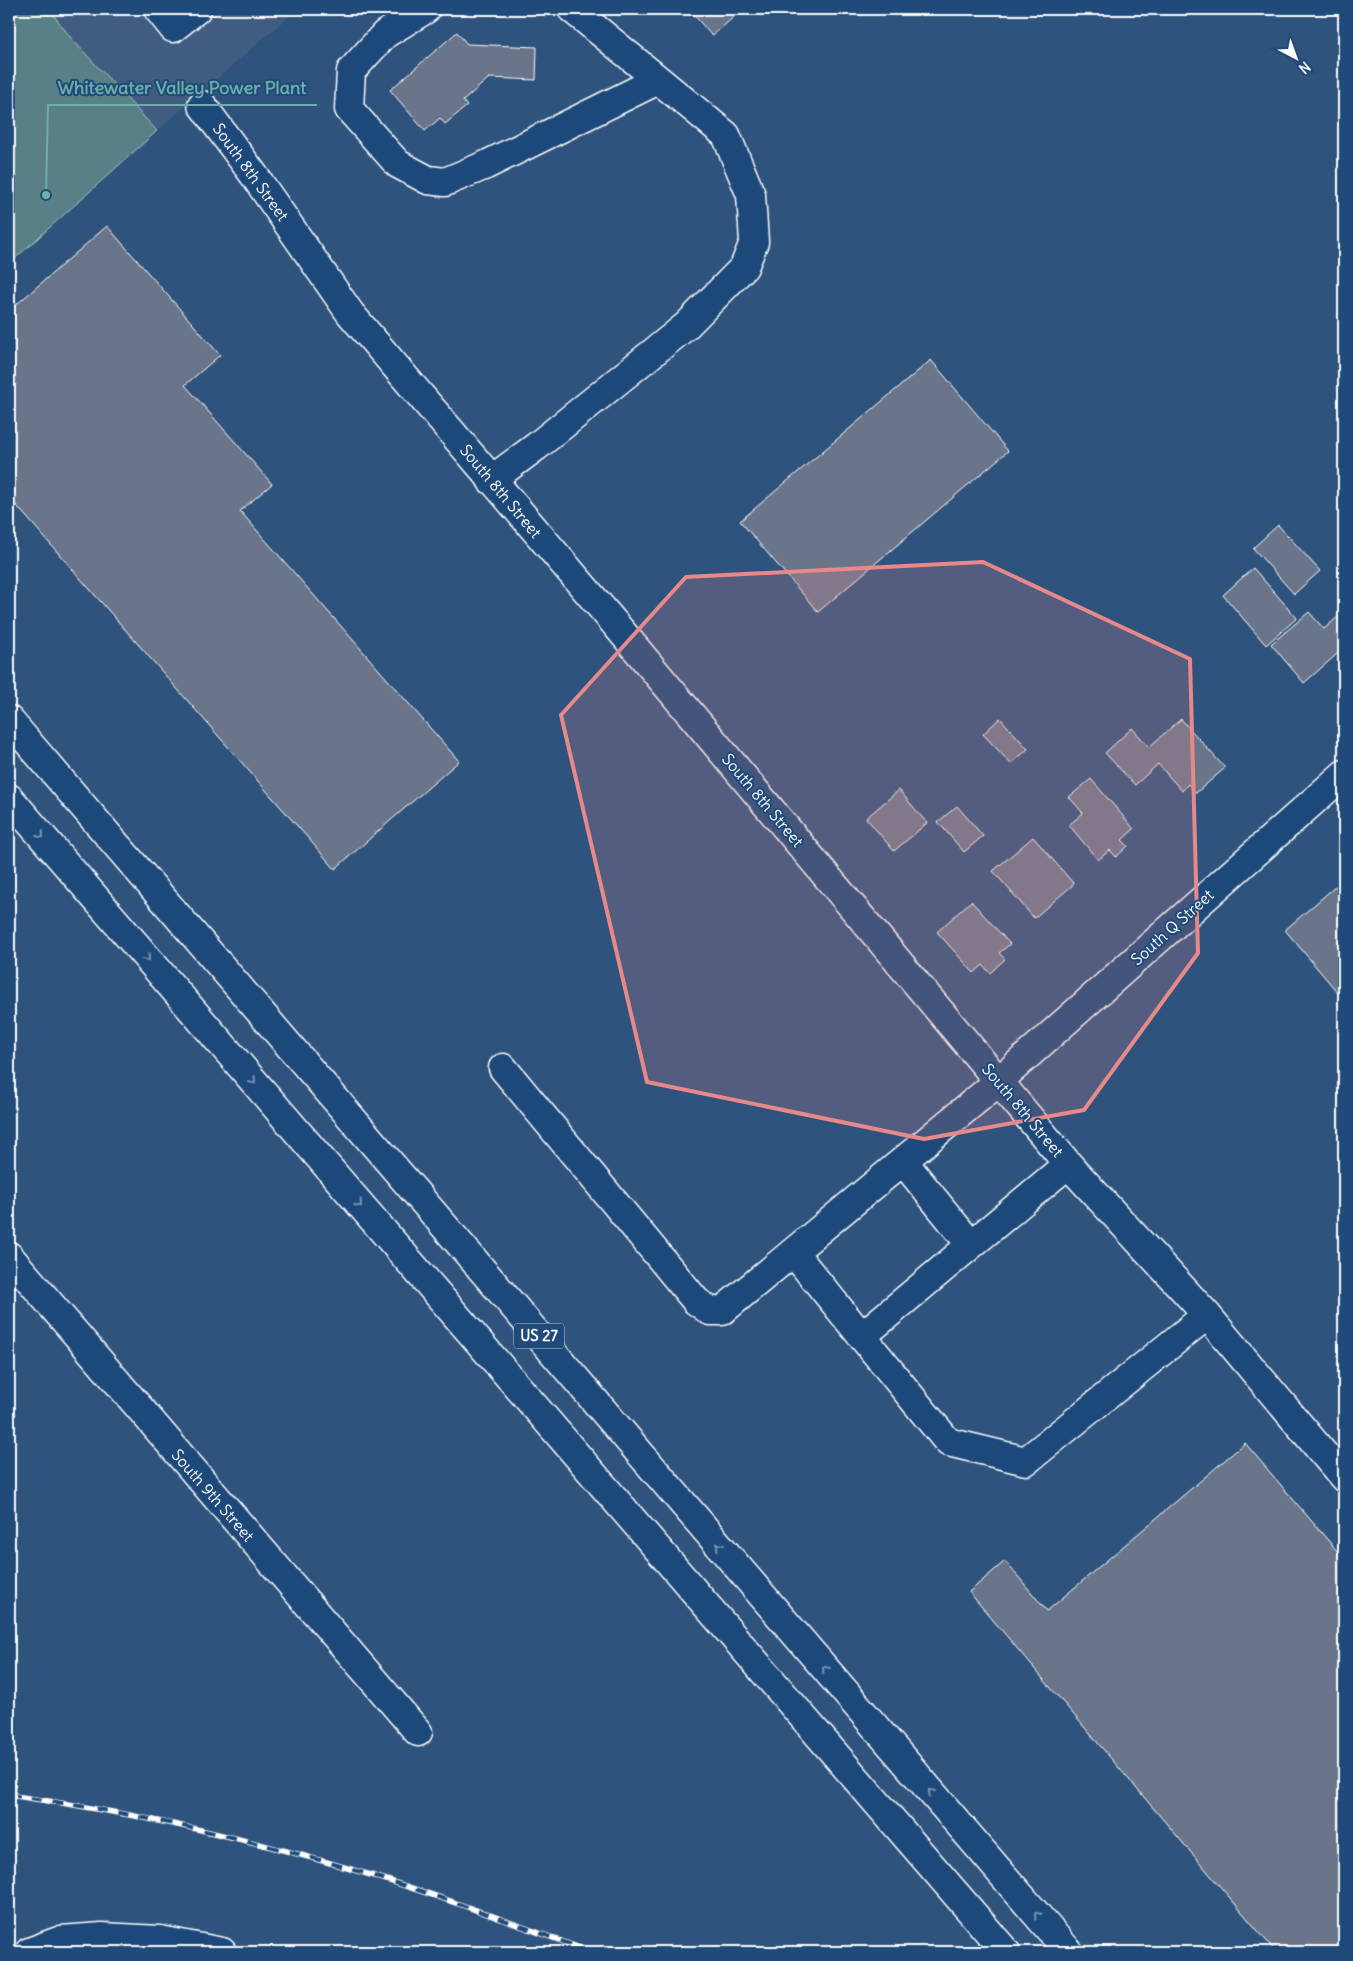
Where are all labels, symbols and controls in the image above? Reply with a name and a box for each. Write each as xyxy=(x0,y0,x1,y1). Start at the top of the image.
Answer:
north arrow xyxy=(1270,32,1320,82)
text: N xyxy=(1295,58,1314,78)
callout: Whitewater Valley Power Plant xyxy=(48,72,317,105)
text: Whitewater Valley Power Plant xyxy=(58,76,307,99)
street label: South 8th Street xyxy=(209,119,294,225)
street label: South 8th Street xyxy=(456,440,546,542)
street label: South 8th Street xyxy=(718,749,808,851)
one-way arrow xyxy=(35,830,44,839)
street label: South Q Street xyxy=(1127,884,1218,969)
one-way arrow xyxy=(141,953,150,962)
street label: South 8th Street xyxy=(978,1059,1068,1161)
one-way arrow xyxy=(247,1076,256,1085)
one-way arrow xyxy=(354,1198,362,1207)
road number: US 27 xyxy=(514,1324,564,1348)
street label: South 9th Street xyxy=(167,1445,259,1546)
one-way arrow xyxy=(716,1542,725,1551)
one-way arrow xyxy=(822,1665,831,1674)
one-way arrow xyxy=(928,1789,937,1798)
one-way arrow xyxy=(1033,1912,1042,1921)

